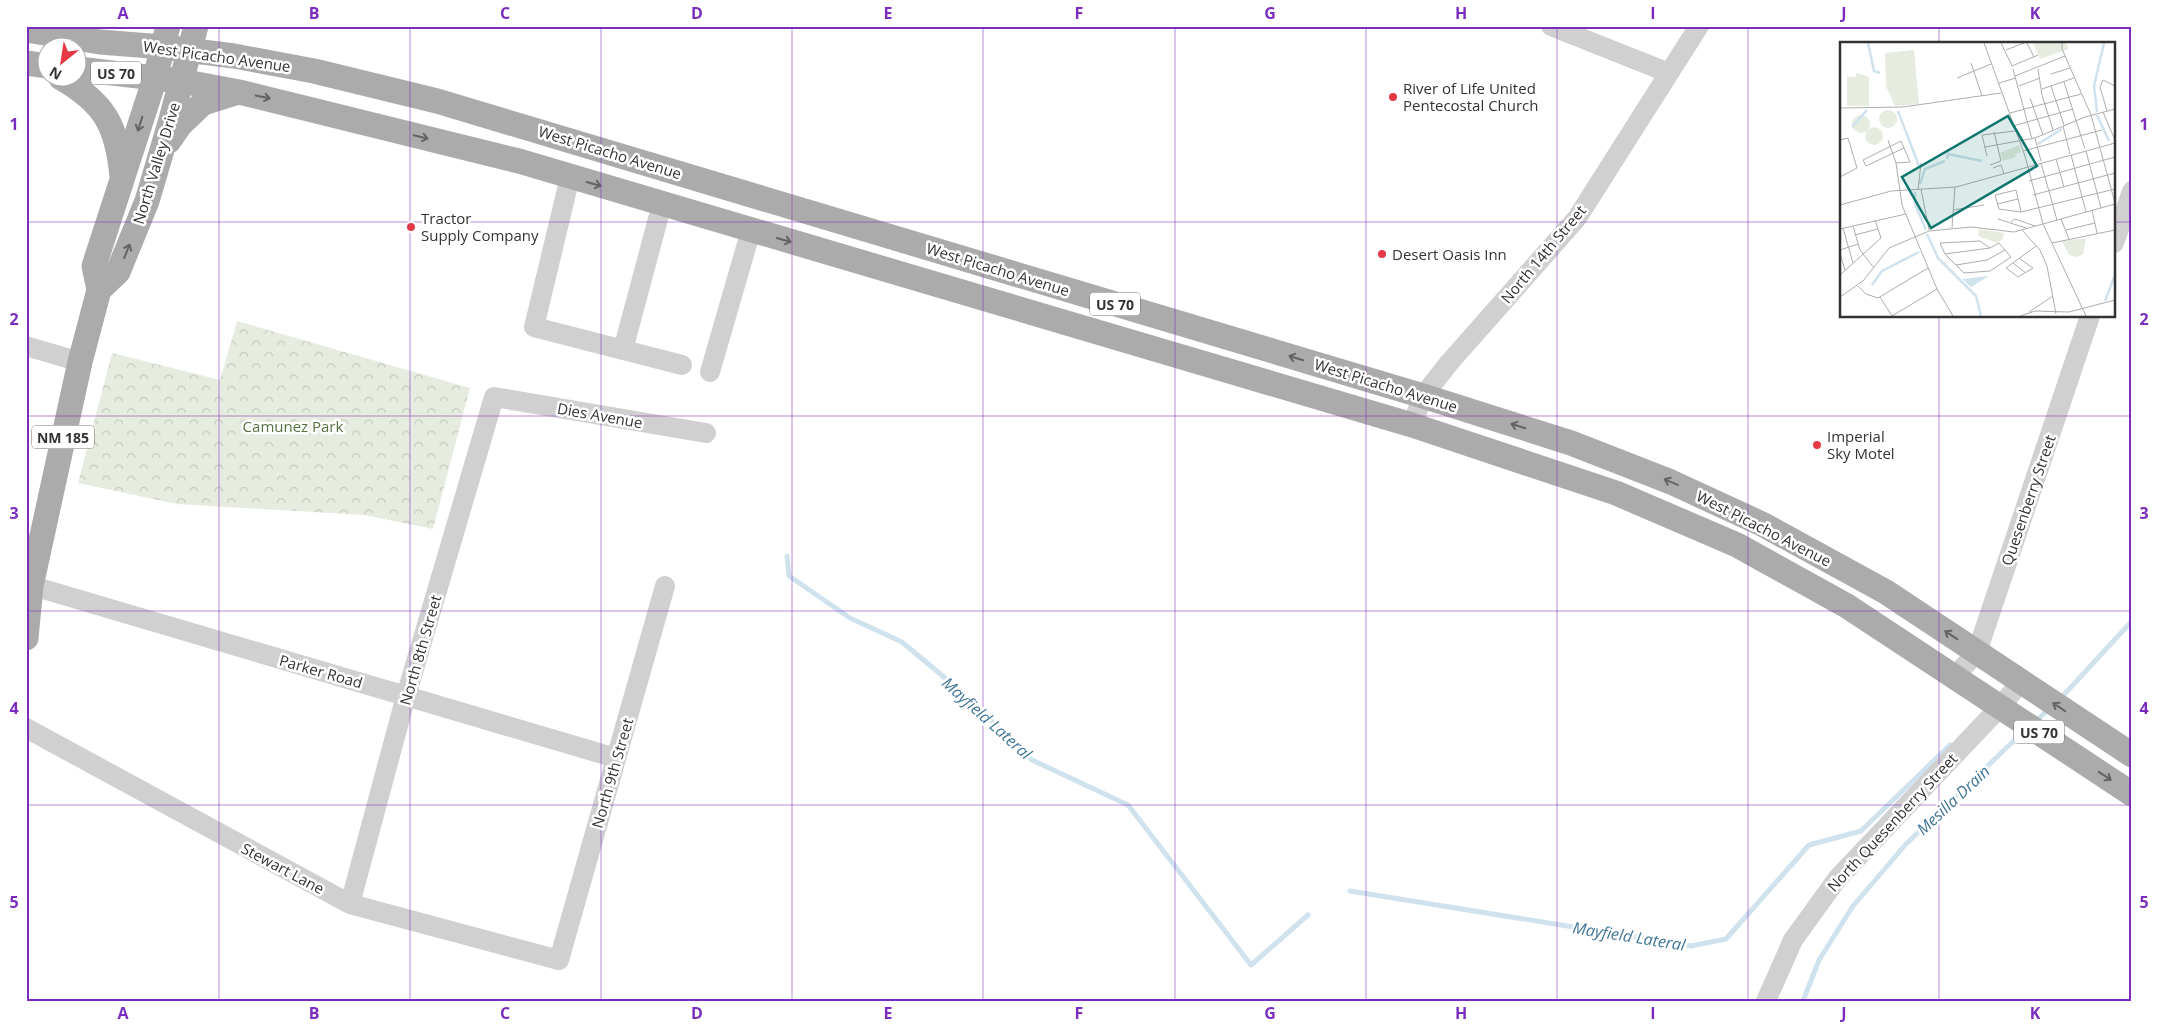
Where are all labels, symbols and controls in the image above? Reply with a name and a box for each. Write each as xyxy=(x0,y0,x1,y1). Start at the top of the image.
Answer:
text: A xyxy=(117,2,129,24)
text: B xyxy=(309,2,319,24)
text: C xyxy=(500,2,510,24)
text: D xyxy=(691,2,703,24)
text: E xyxy=(884,2,893,24)
text: F xyxy=(1075,2,1083,24)
text: G xyxy=(1264,2,1276,24)
text: H xyxy=(1455,2,1467,24)
text: I xyxy=(1650,2,1656,24)
text: J xyxy=(1839,2,1847,24)
text: K xyxy=(2030,2,2041,24)
street label: West Picacho Avenue xyxy=(142,36,292,76)
north arrow xyxy=(38,38,88,88)
inset map xyxy=(1840,42,2116,318)
road number: US 70 xyxy=(91,62,141,84)
text: N xyxy=(46,63,65,85)
place label: River of Life United Pentecostal Church xyxy=(1403,78,1539,115)
marker: River of Life United Pentecostal Church xyxy=(1387,91,1399,103)
one-way arrow xyxy=(255,93,271,102)
street label: North Valley Drive xyxy=(128,100,184,226)
text: 1 xyxy=(9,113,19,135)
text: 1 xyxy=(2139,113,2149,135)
one-way arrow xyxy=(135,116,144,132)
street label: West Picacho Avenue xyxy=(536,121,684,183)
one-way arrow xyxy=(412,133,428,142)
one-way arrow xyxy=(586,179,602,189)
street label: North 14th Street xyxy=(1496,201,1590,307)
place label: Tractor Supply Company xyxy=(421,208,539,245)
marker: Tractor Supply Company xyxy=(405,221,417,233)
one-way arrow xyxy=(776,235,792,245)
street label: West Picacho Avenue xyxy=(924,238,1072,300)
one-way arrow xyxy=(123,244,132,259)
place label: Desert Oasis Inn xyxy=(1392,244,1507,264)
marker: Desert Oasis Inn xyxy=(1376,248,1388,260)
road number: US 70 xyxy=(1090,292,1140,316)
text: 2 xyxy=(9,308,19,330)
text: 2 xyxy=(2139,308,2149,330)
one-way arrow xyxy=(1289,352,1305,362)
street label: West Picacho Avenue xyxy=(1312,354,1460,416)
street label: Dies Avenue xyxy=(556,398,644,432)
park label: Camunez Park xyxy=(243,416,344,436)
one-way arrow xyxy=(1511,420,1527,430)
road number: NM 185 xyxy=(32,426,94,448)
place label: Imperial Sky Motel xyxy=(1827,426,1895,463)
street label: Quesenberry Street xyxy=(1996,432,2060,568)
marker: Imperial Sky Motel xyxy=(1811,439,1823,451)
one-way arrow xyxy=(1664,477,1679,487)
street label: West Picacho Avenue xyxy=(1693,485,1835,571)
text: 3 xyxy=(9,502,19,524)
text: 3 xyxy=(2139,502,2149,524)
street label: North 8th Street xyxy=(395,593,445,707)
one-way arrow xyxy=(1945,630,1959,640)
street label: Parker Road xyxy=(277,650,365,692)
water label: Mayfield Lateral xyxy=(937,672,1037,765)
text: 4 xyxy=(9,697,19,719)
text: 4 xyxy=(2139,697,2149,719)
one-way arrow xyxy=(2053,702,2067,712)
street label: North 9th Street xyxy=(587,716,637,830)
road number: US 70 xyxy=(2014,720,2064,744)
street label: North Quesenberry Street xyxy=(1823,749,1961,895)
water label: Mesilla Drain xyxy=(1912,760,1994,840)
one-way arrow xyxy=(2097,771,2111,781)
street label: Stewart Lane xyxy=(238,838,328,898)
text: 5 xyxy=(9,891,19,913)
text: 5 xyxy=(2139,891,2149,913)
water label: Mayfield Lateral xyxy=(1571,916,1688,956)
text: A xyxy=(117,1002,129,1024)
text: B xyxy=(309,1002,319,1024)
text: C xyxy=(500,1002,510,1024)
text: D xyxy=(691,1002,703,1024)
text: E xyxy=(884,1002,893,1024)
text: F xyxy=(1075,1002,1083,1024)
text: G xyxy=(1264,1002,1276,1024)
text: H xyxy=(1455,1002,1467,1024)
text: I xyxy=(1650,1002,1656,1024)
text: J xyxy=(1839,1002,1847,1024)
text: K xyxy=(2030,1002,2041,1024)

